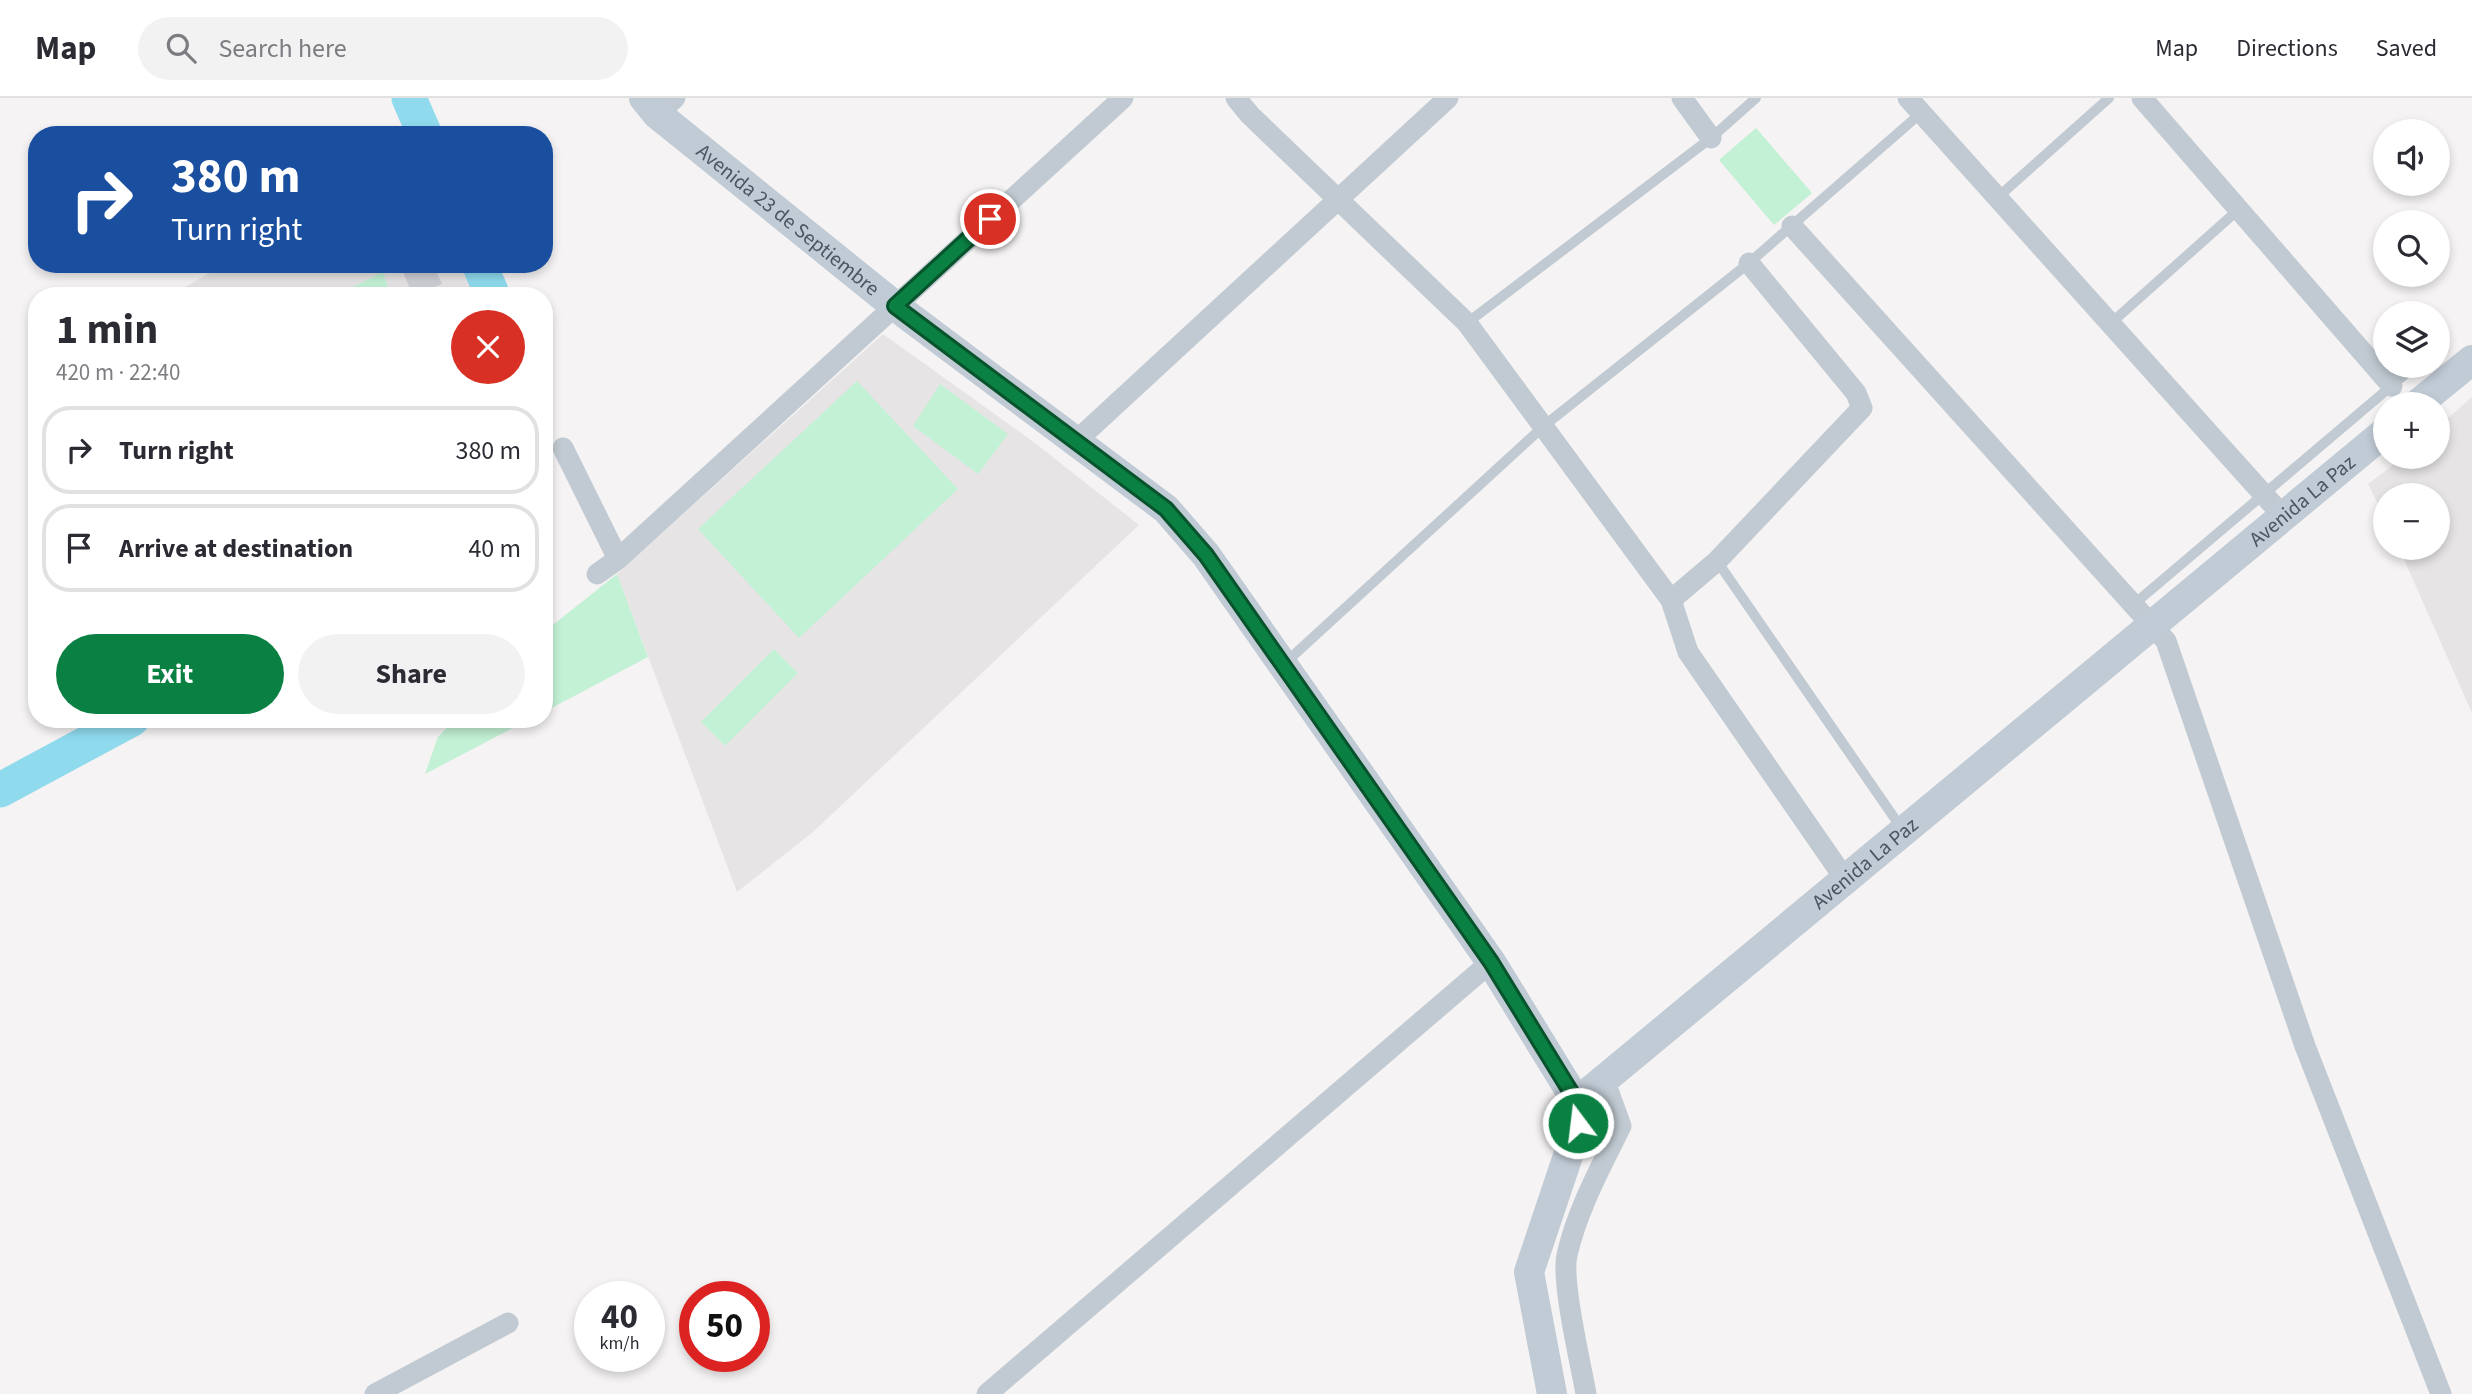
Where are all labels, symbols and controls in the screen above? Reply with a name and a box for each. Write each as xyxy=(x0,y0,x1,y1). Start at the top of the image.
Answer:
search box xyxy=(138,17,628,80)
text: Map xyxy=(35,25,96,72)
icon: search xyxy=(162,29,200,67)
text: Search here xyxy=(218,30,347,67)
text: Map xyxy=(2155,31,2198,66)
text: Directions xyxy=(2236,31,2338,66)
text: Saved xyxy=(2376,31,2437,66)
map controls xyxy=(2373,119,2450,560)
button: sound xyxy=(2373,119,2450,196)
street label: Avenida 23 de Septiembre xyxy=(690,136,886,303)
text: 380 m xyxy=(171,142,300,212)
icon: right xyxy=(56,154,147,245)
pin xyxy=(960,189,1020,249)
icon: arrive xyxy=(971,200,1009,238)
text: Turn right xyxy=(171,207,302,253)
button: search xyxy=(2373,210,2450,287)
text: 1 min xyxy=(56,300,158,360)
button: layers xyxy=(2373,301,2450,378)
button: close xyxy=(451,310,525,384)
text: 420 m · 22:40 xyxy=(56,356,180,389)
button: + xyxy=(2373,392,2450,469)
icon: right xyxy=(60,431,98,469)
text: Turn right xyxy=(119,432,234,469)
text: 380 m xyxy=(455,432,521,469)
street label: Avenida La Paz xyxy=(2242,448,2362,554)
button: − xyxy=(2373,483,2450,560)
icon: arrive xyxy=(60,529,98,567)
text: Arrive at destination xyxy=(119,530,353,567)
text: 40 m xyxy=(468,530,521,567)
button: Exit xyxy=(56,634,284,714)
button: Share xyxy=(298,634,525,714)
street label: Avenida La Paz xyxy=(1805,810,1925,916)
position arrow xyxy=(1541,1086,1615,1160)
speed limit sign: 50 xyxy=(679,1281,770,1372)
text: 40 xyxy=(601,1292,638,1342)
text: km/h xyxy=(600,1331,639,1356)

